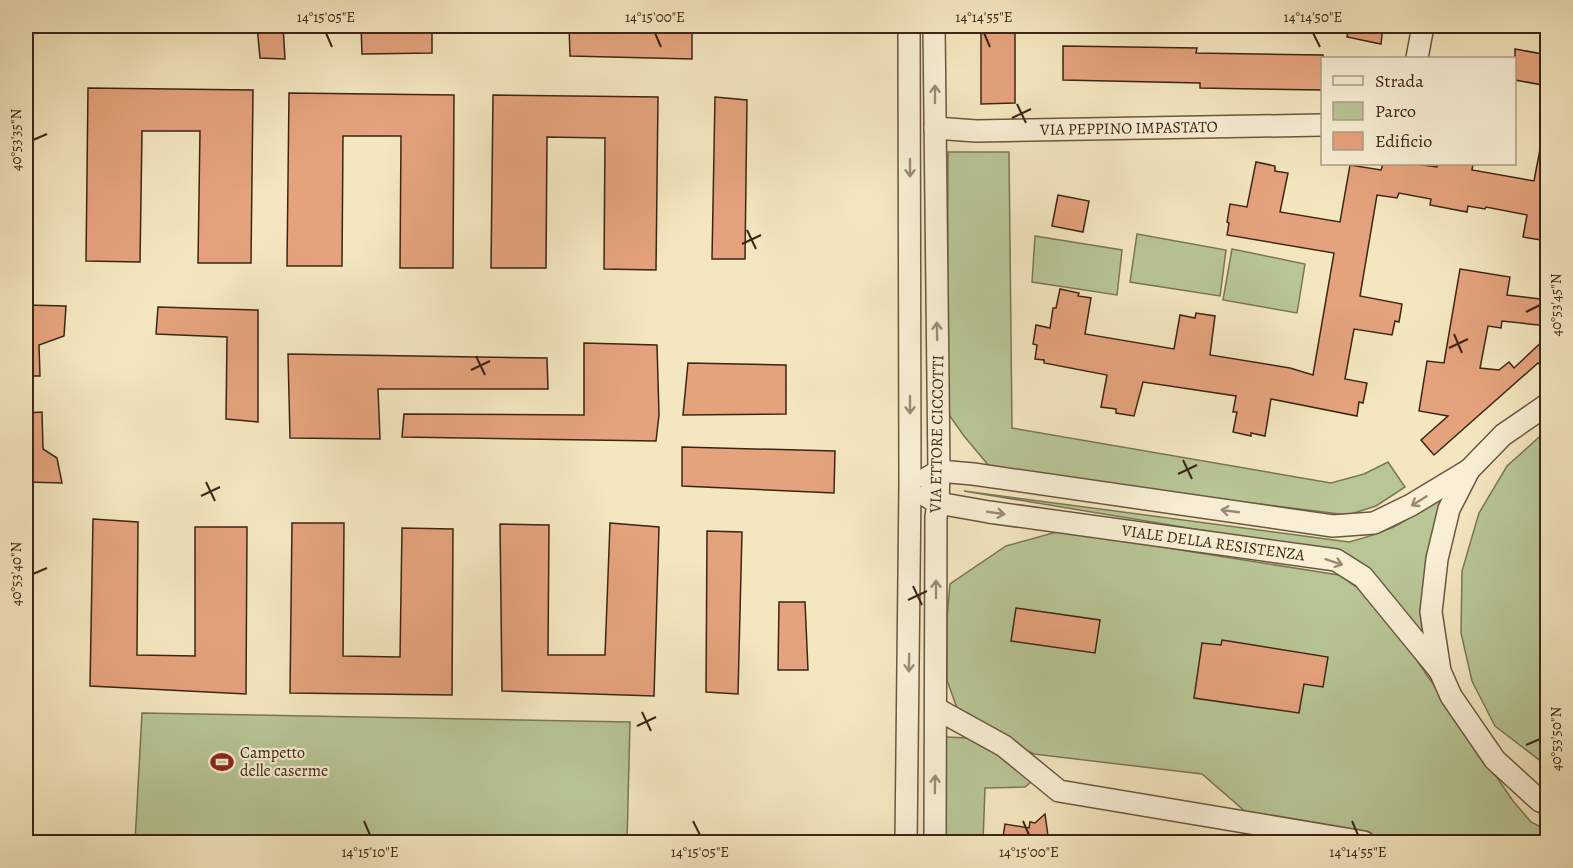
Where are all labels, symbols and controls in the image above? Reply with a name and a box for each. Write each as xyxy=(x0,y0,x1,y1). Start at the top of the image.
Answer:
text: 14°15'05"E xyxy=(297,7,355,27)
text: 14°15'00"E xyxy=(625,7,685,27)
text: 14°14'55"E xyxy=(955,7,1013,27)
text: 14°14'50"E xyxy=(1284,7,1342,27)
legend xyxy=(1321,57,1516,165)
text: Strada xyxy=(1375,69,1424,93)
one-way arrow xyxy=(929,85,941,105)
text: Parco xyxy=(1375,99,1416,123)
text: 40°53'35"N xyxy=(6,108,26,171)
street label: VIA PEPPINO IMPASTATO xyxy=(1039,116,1218,141)
text: Edificio xyxy=(1375,129,1432,153)
one-way arrow xyxy=(904,157,916,177)
text: 40°53'45"N xyxy=(1546,273,1566,337)
one-way arrow xyxy=(932,322,943,342)
street label: VIA ETTORE CICCOTTI xyxy=(925,355,949,514)
one-way arrow xyxy=(904,394,916,414)
one-way arrow xyxy=(1411,495,1428,507)
one-way arrow xyxy=(1221,506,1241,517)
one-way arrow xyxy=(986,508,1005,519)
street label: VIALE DELLA RESISTENZA xyxy=(1119,519,1307,567)
text: 40°53'40"N xyxy=(6,541,26,606)
one-way arrow xyxy=(1324,557,1343,568)
one-way arrow xyxy=(930,580,942,600)
one-way arrow xyxy=(903,652,915,672)
text: 40°53'50"N xyxy=(1546,707,1566,771)
place label: Campetto delle caserme xyxy=(240,742,328,782)
sports icon: Campetto delle caserme xyxy=(209,749,235,775)
one-way arrow xyxy=(929,775,941,795)
text: 14°15'10"E xyxy=(341,842,399,862)
text: 14°15'05"E xyxy=(671,842,729,862)
text: 14°15'00"E xyxy=(999,842,1059,862)
text: 14°14'55"E xyxy=(1329,842,1387,862)

